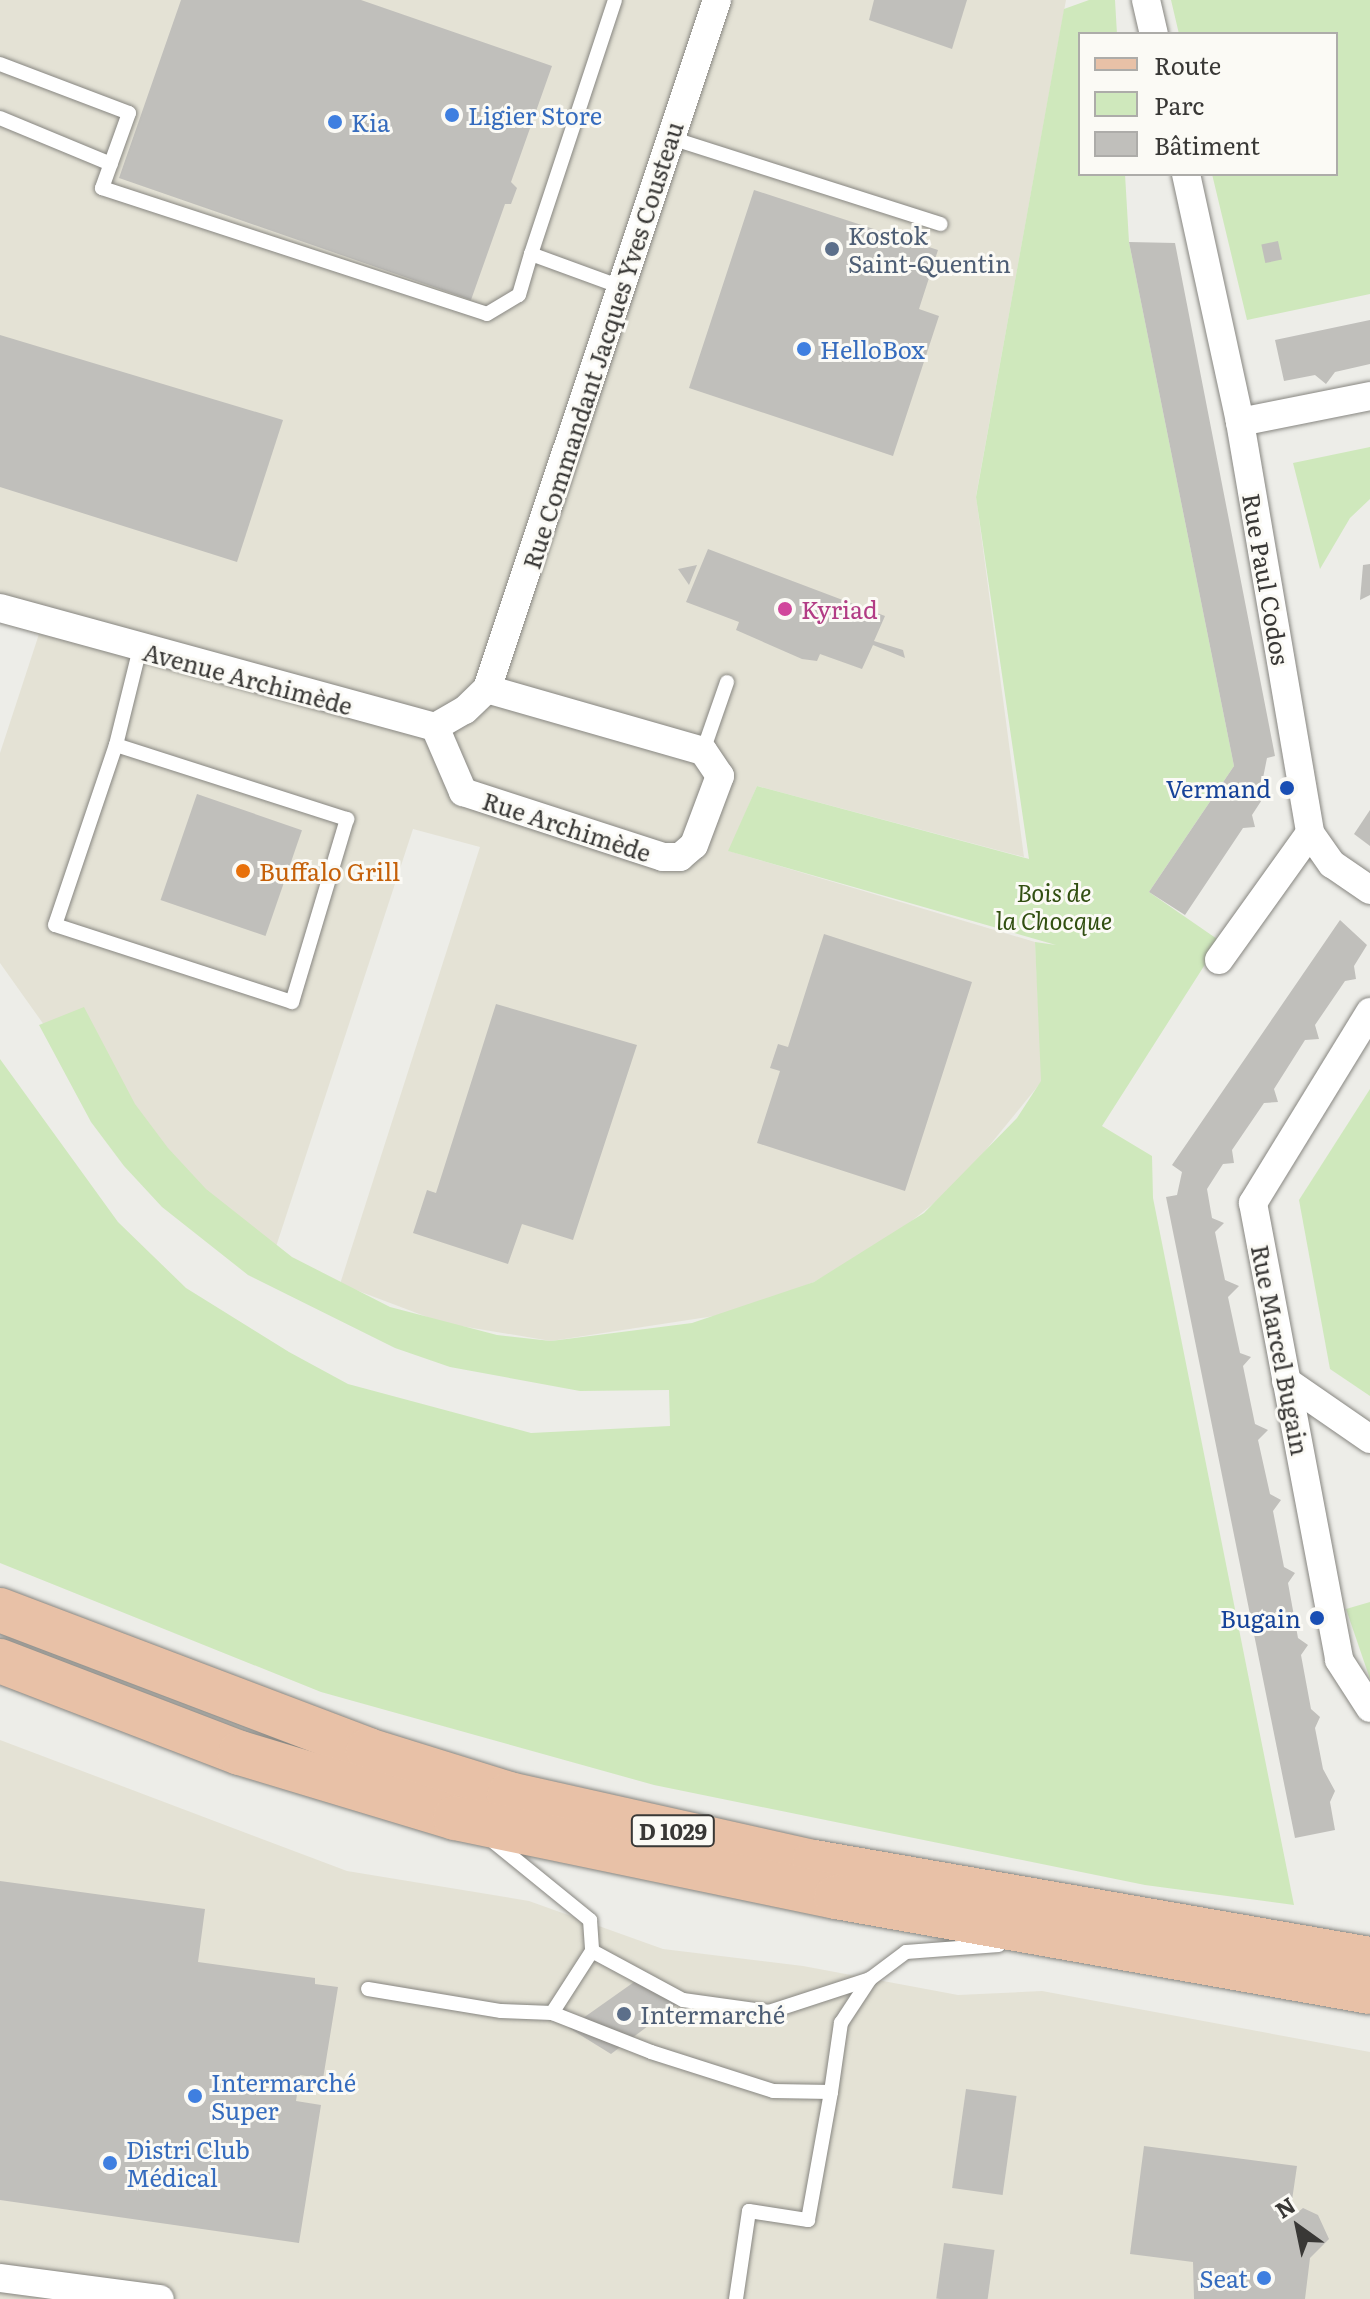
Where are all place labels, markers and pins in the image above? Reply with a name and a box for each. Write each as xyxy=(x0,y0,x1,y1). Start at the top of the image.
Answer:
place label: Ligier Store xyxy=(468,101,602,129)
marker: Ligier Store xyxy=(443,106,461,124)
place label: Kia xyxy=(351,108,390,136)
marker: Kia xyxy=(326,113,344,131)
place label: Kostok Saint-Quentin xyxy=(848,221,1011,277)
marker: Kostok Saint-Quentin xyxy=(823,240,841,258)
place label: HelloBox xyxy=(820,335,925,363)
marker: HelloBox xyxy=(795,340,813,358)
place label: Kyriad xyxy=(801,595,878,623)
marker: Kyriad xyxy=(776,600,794,618)
place label: Vermand xyxy=(1166,774,1271,802)
marker: Vermand xyxy=(1278,779,1296,797)
place label: Buffalo Grill xyxy=(259,857,400,885)
marker: Buffalo Grill xyxy=(234,862,252,880)
place label: Bugain xyxy=(1220,1604,1301,1632)
marker: Bugain xyxy=(1308,1609,1326,1627)
place label: Intermarché xyxy=(640,2000,785,2028)
marker: Intermarché xyxy=(615,2005,633,2023)
place label: Intermarché Super xyxy=(211,2068,356,2124)
marker: Intermarché Super xyxy=(186,2087,204,2105)
place label: Distri Club Médical xyxy=(126,2135,250,2191)
marker: Distri Club Médical xyxy=(101,2154,119,2172)
place label: Seat xyxy=(1199,2264,1248,2292)
marker: Seat xyxy=(1255,2269,1273,2287)

